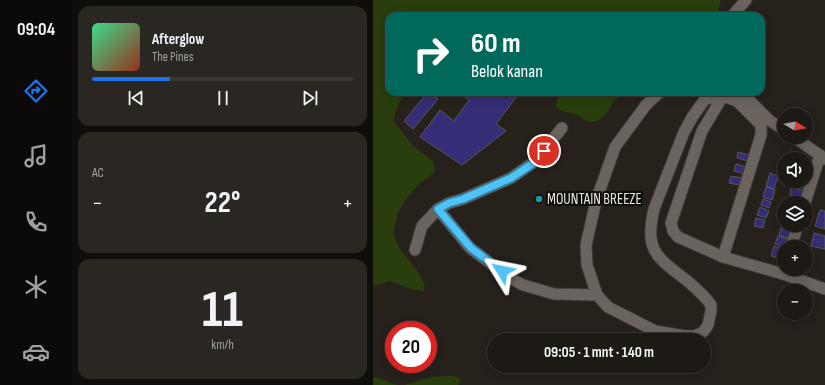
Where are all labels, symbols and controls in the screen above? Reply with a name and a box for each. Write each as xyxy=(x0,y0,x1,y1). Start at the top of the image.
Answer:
text: 09:04 xyxy=(17,19,55,40)
text: 60 m xyxy=(471,27,520,60)
icon: right xyxy=(405,28,457,80)
text: Afterglow xyxy=(152,30,204,49)
text: The Pines xyxy=(152,49,193,65)
text: Belok kanan xyxy=(471,61,543,82)
icon: directions xyxy=(22,77,50,105)
icon: previous xyxy=(125,87,147,109)
icon: pause xyxy=(212,87,234,109)
icon: next xyxy=(299,87,321,109)
north arrow xyxy=(777,108,813,144)
map controls xyxy=(777,108,813,320)
pin xyxy=(527,134,561,168)
icon: arrive xyxy=(533,140,555,162)
icon: music xyxy=(22,142,50,170)
button: sound xyxy=(777,152,813,188)
text: AC xyxy=(92,165,104,181)
text: 22° xyxy=(205,185,240,221)
text: − xyxy=(92,190,103,217)
text: + xyxy=(342,190,353,217)
place label: MOUNTAIN BREEZE xyxy=(547,190,642,209)
marker: MOUNTAIN BREEZE xyxy=(534,194,544,204)
button: layers xyxy=(777,196,813,232)
icon: phone xyxy=(22,208,50,236)
button: + xyxy=(777,240,813,276)
position arrow xyxy=(481,250,523,292)
icon: climate xyxy=(22,273,50,301)
text: 11 xyxy=(202,279,243,342)
button: − xyxy=(777,284,813,320)
speed limit sign: 20 xyxy=(385,321,437,373)
text: km/h xyxy=(211,337,234,353)
icon: car xyxy=(22,338,50,366)
text: 09:05 · 1 mnt · 140 m xyxy=(544,343,654,362)

